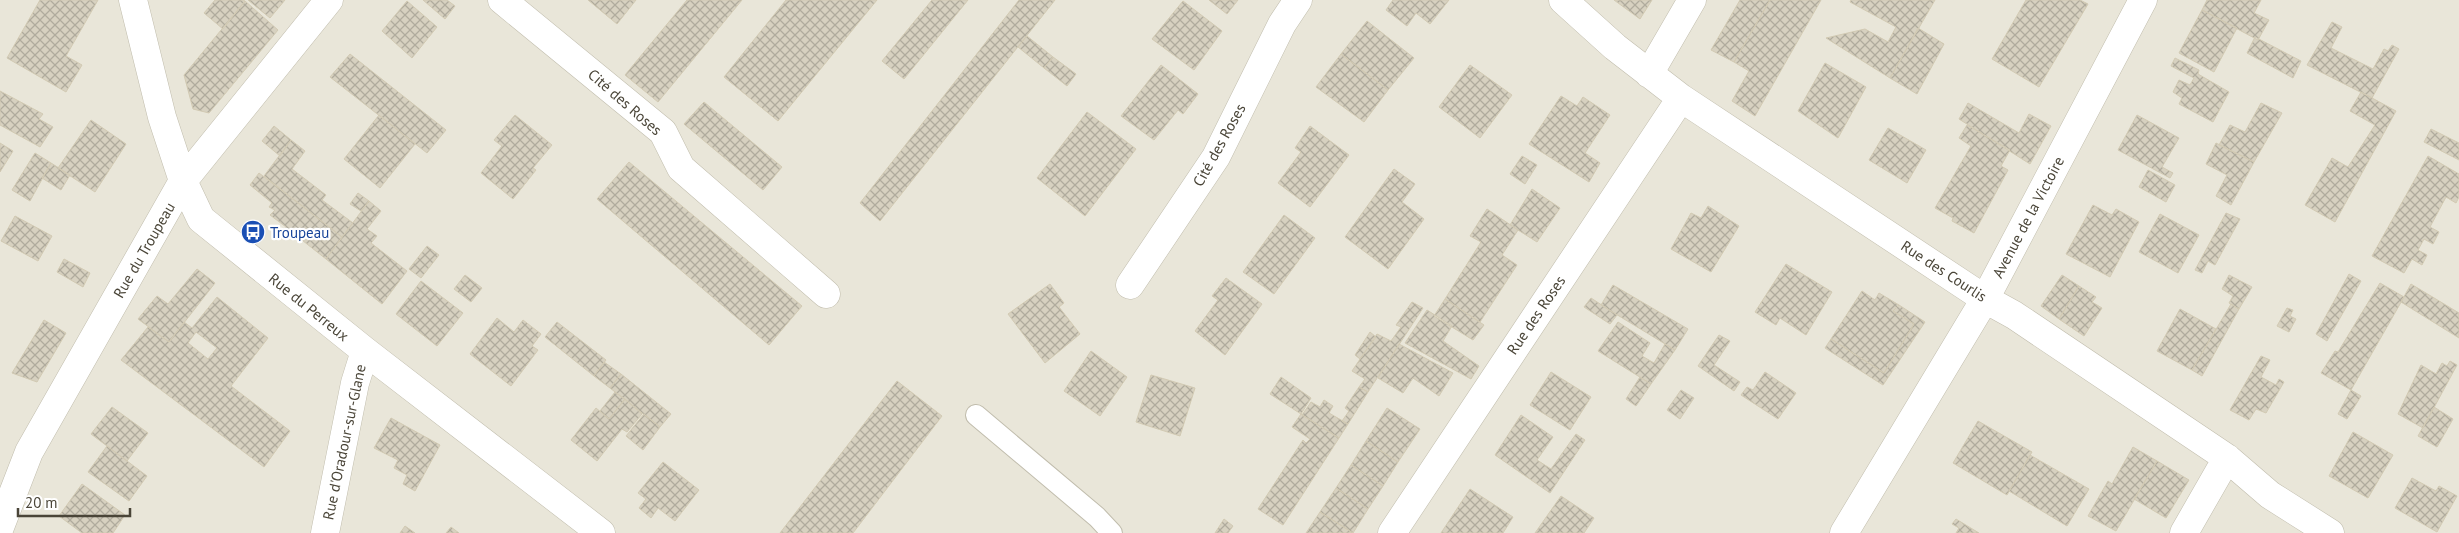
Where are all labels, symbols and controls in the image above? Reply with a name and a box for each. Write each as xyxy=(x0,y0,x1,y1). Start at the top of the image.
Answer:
street label: Cité des Roses xyxy=(584,65,666,139)
street label: Cité des Roses xyxy=(1188,100,1250,190)
street label: Avenue de la Victoire xyxy=(1988,153,2068,281)
street label: Rue du Troupeau xyxy=(109,199,179,301)
bus stop icon: Troupeau xyxy=(240,219,266,245)
place label: Troupeau xyxy=(270,223,329,242)
street label: Rue des Courlis xyxy=(1898,236,1990,306)
street label: Rue du Perreux xyxy=(265,269,353,345)
street label: Rue des Roses xyxy=(1503,272,1569,358)
street label: Rue d'Oradour-sur-Glane xyxy=(318,363,370,521)
scale bar xyxy=(18,486,130,518)
text: 20 m xyxy=(25,493,58,512)

